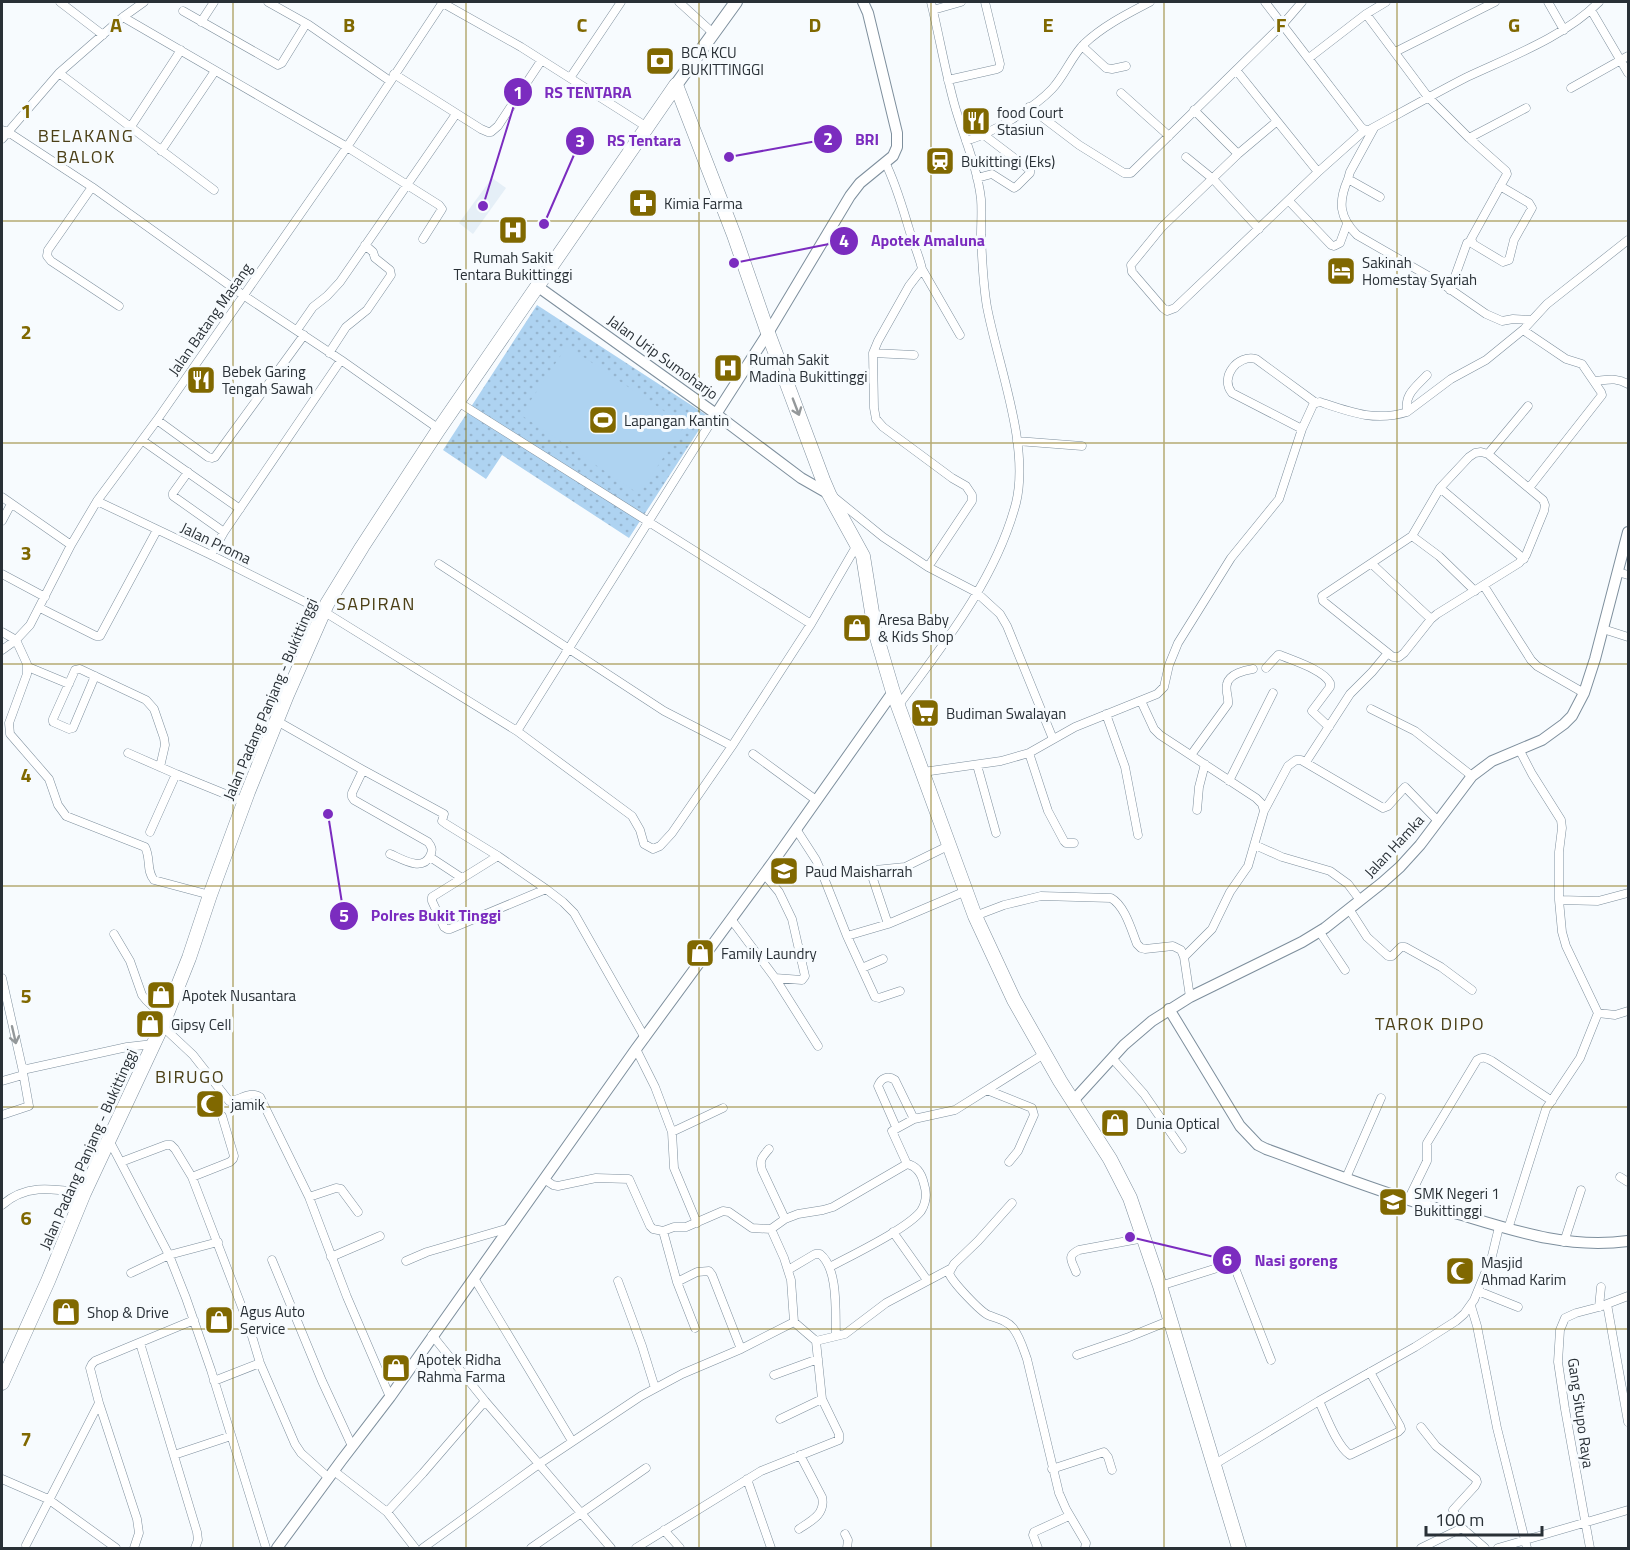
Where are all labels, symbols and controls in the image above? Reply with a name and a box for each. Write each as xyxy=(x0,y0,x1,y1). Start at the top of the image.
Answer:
text: A xyxy=(110,9,122,40)
text: B xyxy=(343,9,355,40)
text: C xyxy=(577,9,588,40)
text: D xyxy=(809,9,821,40)
text: E xyxy=(1042,9,1054,40)
text: F xyxy=(1276,9,1287,40)
text: G xyxy=(1508,9,1520,40)
place label: BCA KCU BUKITTINGGI xyxy=(681,41,764,81)
bank icon: BCA KCU BUKITTINGGI xyxy=(644,45,676,77)
callout: RS TENTARA xyxy=(503,75,644,109)
text: 1 xyxy=(513,79,523,106)
text: RS TENTARA xyxy=(544,80,632,104)
text: 1 xyxy=(20,95,32,126)
place label: food Court Stasiun xyxy=(997,101,1064,141)
restaurant icon: food Court Stasiun xyxy=(960,105,992,137)
district label: BELAKANG BALOK xyxy=(38,122,134,170)
callout: BRI xyxy=(813,122,891,156)
callout: RS Tentara xyxy=(565,124,693,158)
text: 2 xyxy=(823,125,833,152)
text: 3 xyxy=(575,127,585,154)
text: BRI xyxy=(855,127,879,151)
text: RS Tentara xyxy=(607,128,681,152)
station icon: Bukittingi (Eks) xyxy=(924,145,956,177)
place label: Bukittingi (Eks) xyxy=(961,150,1055,173)
pharmacy icon: Kimia Farma xyxy=(627,187,659,219)
place label: Kimia Farma xyxy=(664,192,743,215)
hospital icon: Rumah Sakit Tentara Bukittinggi xyxy=(497,214,529,246)
callout: Apotek Amaluna xyxy=(829,224,997,258)
text: 4 xyxy=(839,227,849,254)
text: Apotek Amaluna xyxy=(871,228,985,252)
place label: Rumah Sakit Tentara Bukittinggi xyxy=(453,246,573,286)
place label: Sakinah Homestay Syariah xyxy=(1362,251,1477,291)
hotel icon: Sakinah Homestay Syariah xyxy=(1325,255,1357,287)
street label: Jalan Batang Masang xyxy=(162,258,258,380)
street label: Jalan Urip Sumoharjo xyxy=(603,309,723,405)
text: 2 xyxy=(20,316,32,347)
place label: Rumah Sakit Madina Bukittinggi xyxy=(749,348,867,388)
hospital icon: Rumah Sakit Madina Bukittinggi xyxy=(712,352,744,384)
place label: Bebek Garing Tengah Sawah xyxy=(222,360,313,400)
restaurant icon: Bebek Garing Tengah Sawah xyxy=(185,364,217,396)
one-way arrow xyxy=(791,397,802,416)
sports icon: Lapangan Kantin xyxy=(587,404,619,436)
place label: Lapangan Kantin xyxy=(624,409,729,432)
street label: Jalan Proma xyxy=(177,516,256,570)
text: 3 xyxy=(20,537,32,568)
district label: SAPIRAN xyxy=(336,590,416,617)
street label: Jalan Padang Panjang - Bukittinggi xyxy=(217,594,323,804)
place label: Aresa Baby & Kids Shop xyxy=(878,608,954,648)
shop icon: Aresa Baby & Kids Shop xyxy=(841,612,873,644)
supermarket icon: Budiman Swalayan xyxy=(909,697,941,729)
place label: Budiman Swalayan xyxy=(946,702,1066,725)
text: 4 xyxy=(20,759,32,790)
street label: Jalan Hamka xyxy=(1359,809,1430,883)
school or university icon: Paud Maisharrah xyxy=(768,855,800,887)
place label: Paud Maisharrah xyxy=(805,860,912,883)
callout: Polres Bukit Tinggi xyxy=(329,899,513,933)
text: 5 xyxy=(339,902,349,929)
text: Polres Bukit Tinggi xyxy=(371,903,501,927)
shop icon: Family Laundry xyxy=(684,937,716,969)
place label: Family Laundry xyxy=(721,942,817,965)
shop icon: Apotek Nusantara xyxy=(145,979,177,1011)
text: 5 xyxy=(20,980,32,1011)
place label: Apotek Nusantara xyxy=(182,984,297,1007)
shop icon: Gipsy Cell xyxy=(134,1008,166,1040)
district label: TAROK DIPO xyxy=(1375,1010,1485,1037)
place label: Gipsy Cell xyxy=(171,1013,231,1036)
one-way arrow xyxy=(9,1025,21,1044)
street label: Jalan Padang Panjang - Bukittinggi xyxy=(33,1045,143,1253)
district label: BIRUGO xyxy=(155,1063,225,1090)
mosque icon: jamik xyxy=(194,1088,226,1120)
place label: jamik xyxy=(230,1093,265,1116)
shop icon: Dunia Optical xyxy=(1099,1107,1131,1139)
place label: Dunia Optical xyxy=(1136,1112,1220,1135)
place label: SMK Negeri 1 Bukittinggi xyxy=(1414,1182,1500,1222)
school or university icon: SMK Negeri 1 Bukittinggi xyxy=(1377,1186,1409,1218)
text: 6 xyxy=(20,1202,32,1233)
callout: Nasi goreng xyxy=(1212,1243,1349,1277)
text: 6 xyxy=(1222,1246,1232,1273)
text: Nasi goreng xyxy=(1254,1248,1338,1272)
place label: Masjid Ahmad Karim xyxy=(1481,1251,1566,1291)
mosque icon: Masjid Ahmad Karim xyxy=(1444,1255,1476,1287)
shop icon: Shop & Drive xyxy=(50,1296,82,1328)
place label: Agus Auto Service xyxy=(240,1300,305,1340)
place label: Shop & Drive xyxy=(87,1301,169,1324)
shop icon: Agus Auto Service xyxy=(203,1304,235,1336)
place label: Apotek Ridha Rahma Farma xyxy=(417,1348,506,1388)
shop icon: Apotek Ridha Rahma Farma xyxy=(380,1352,412,1384)
street label: Gang Situpo Raya xyxy=(1562,1356,1600,1470)
text: 7 xyxy=(20,1423,32,1454)
scale bar xyxy=(1426,1499,1542,1537)
text: 100 m xyxy=(1435,1506,1484,1533)

